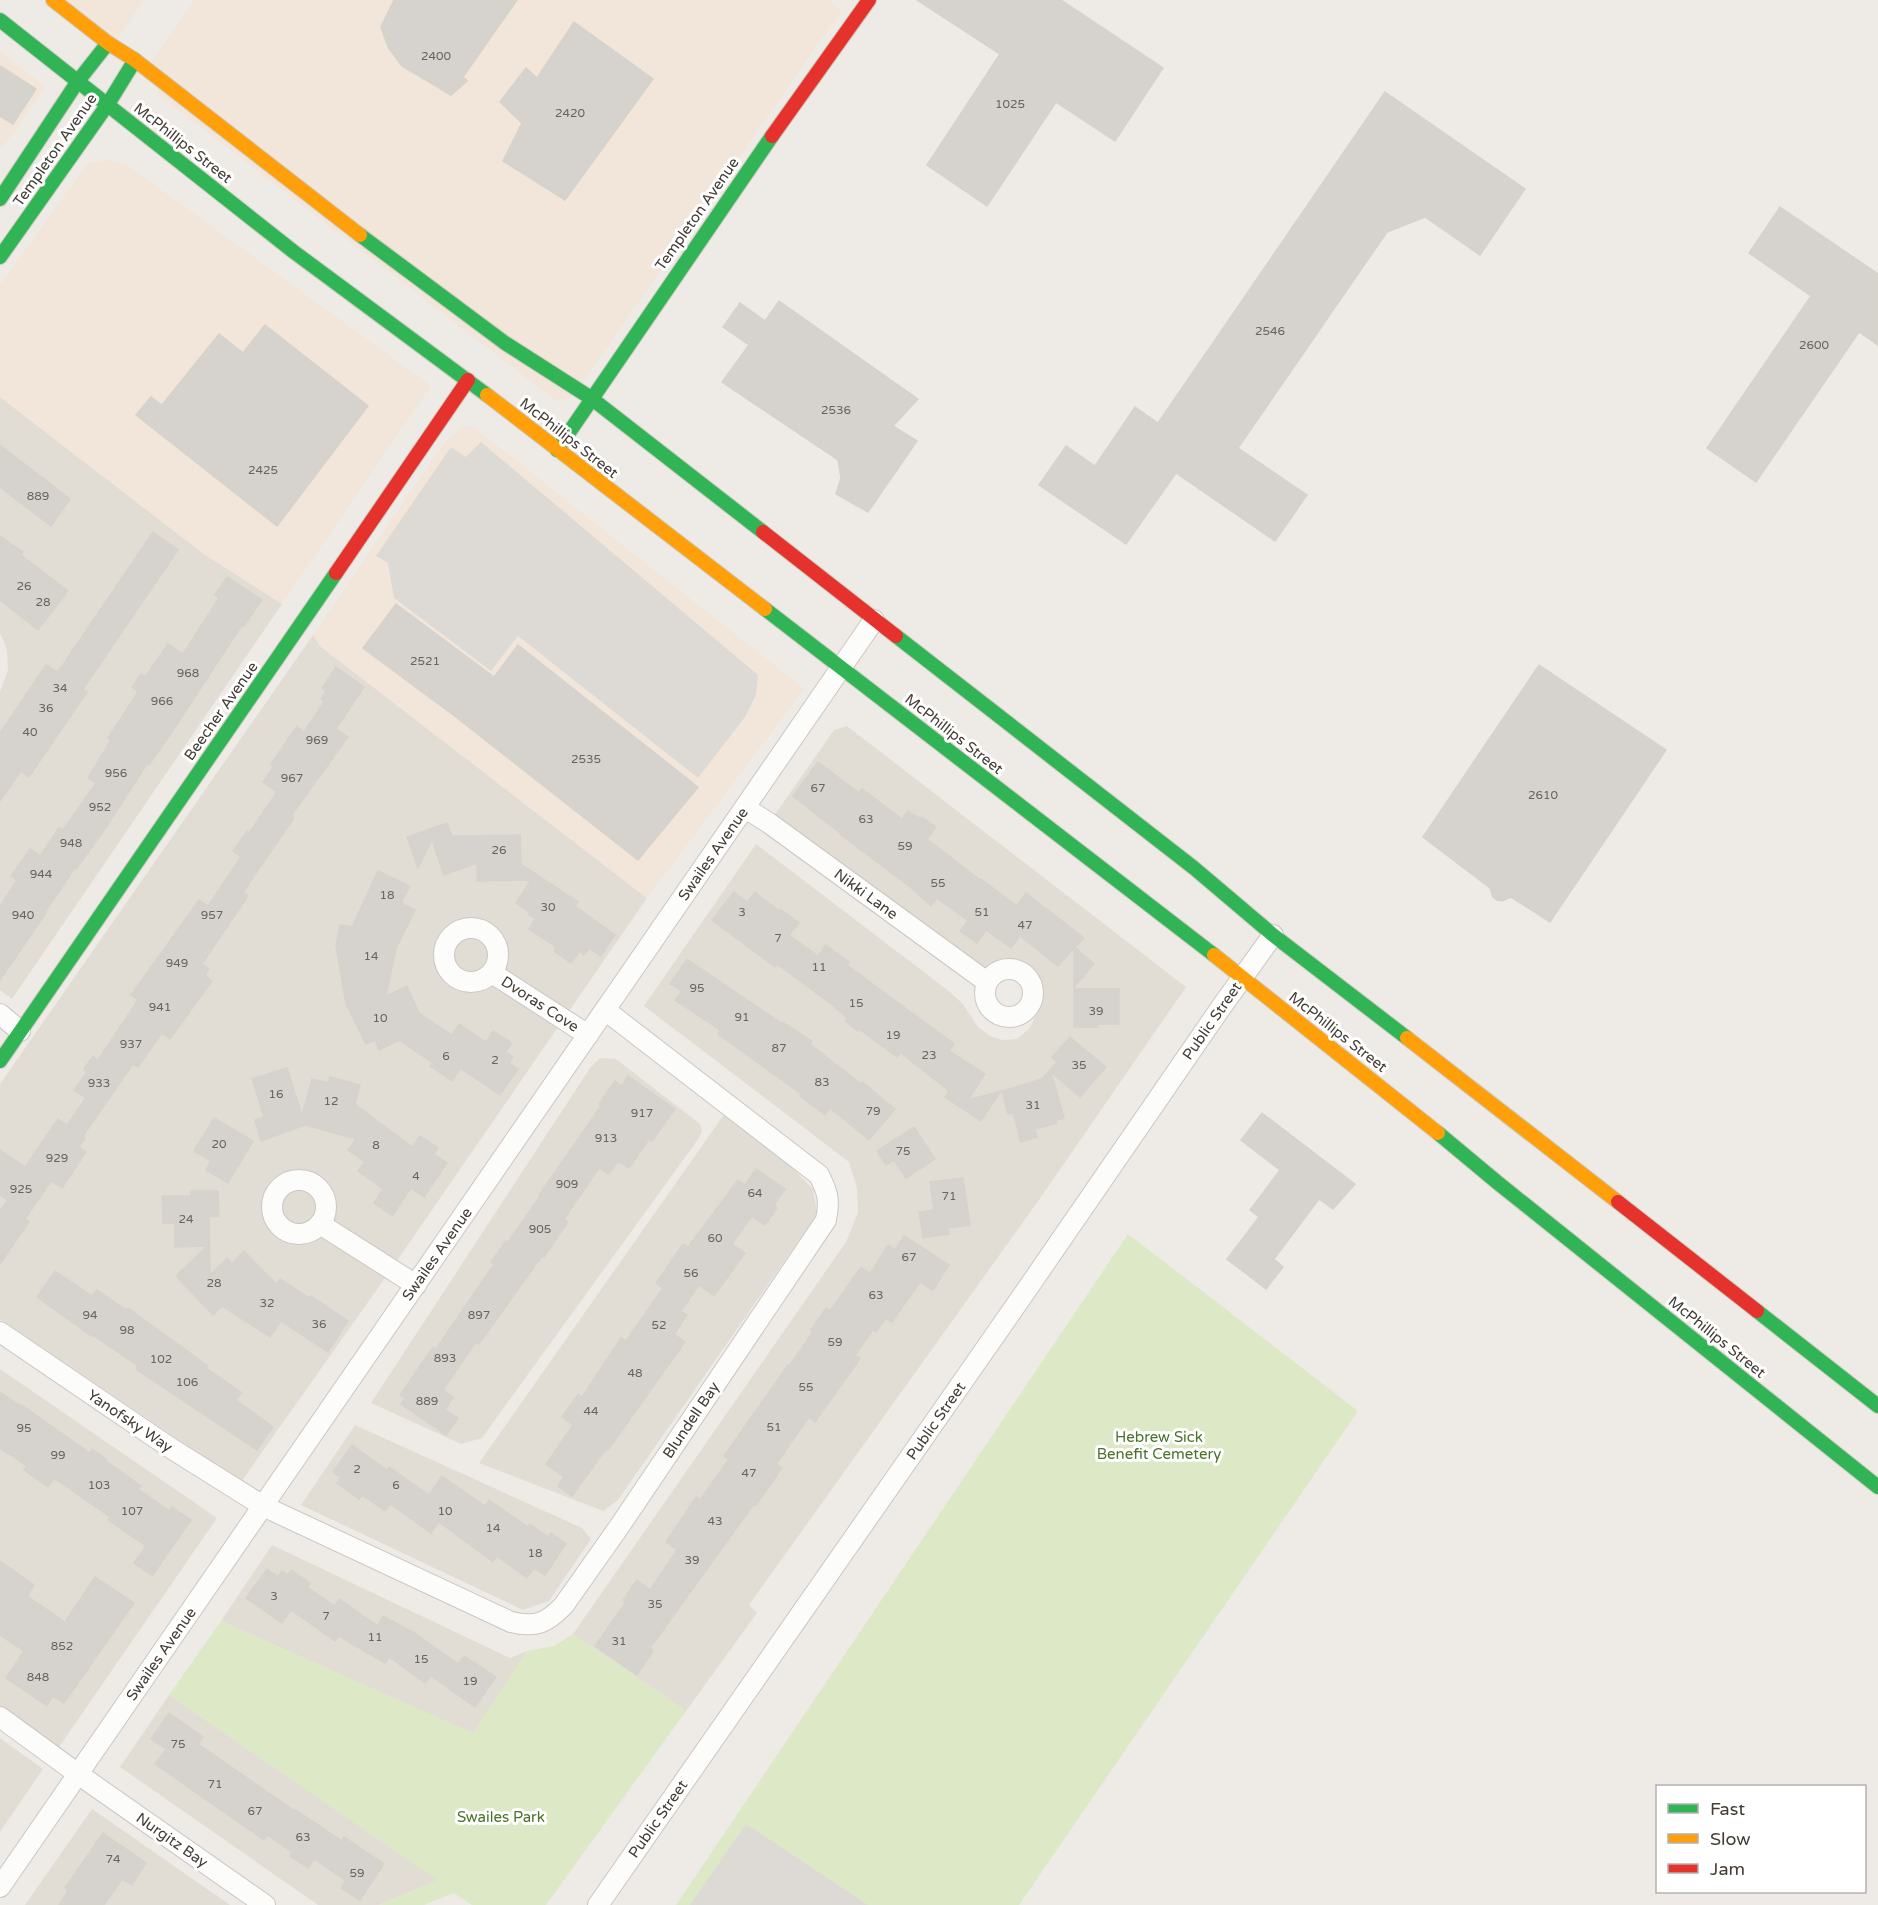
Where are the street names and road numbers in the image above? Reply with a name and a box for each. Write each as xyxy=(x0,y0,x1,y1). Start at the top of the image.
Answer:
street label: Templeton Avenue xyxy=(9,90,101,210)
street label: McPhillips Street xyxy=(130,99,236,187)
street label: Templeton Avenue xyxy=(651,154,743,274)
street label: McPhillips Street xyxy=(516,394,622,482)
street label: Beecher Avenue xyxy=(180,658,262,764)
street label: McPhillips Street xyxy=(901,690,1007,778)
street label: Swailes Avenue xyxy=(674,804,752,904)
street label: Nikki Lane xyxy=(831,865,901,923)
street label: Dvoras Cove xyxy=(498,972,582,1036)
street label: Public Street xyxy=(1179,978,1246,1063)
street label: McPhillips Street xyxy=(1285,988,1391,1076)
street label: Swailes Avenue xyxy=(398,1204,476,1304)
street label: McPhillips Street xyxy=(1665,1292,1769,1382)
street label: Blundell Bay xyxy=(659,1378,723,1462)
street label: Public Street xyxy=(903,1378,970,1463)
street label: Yanofsky Way xyxy=(84,1386,176,1456)
street label: Swailes Avenue xyxy=(122,1604,200,1704)
street label: Public Street xyxy=(625,1776,692,1861)
street label: Nurgitz Bay xyxy=(133,1809,211,1871)

